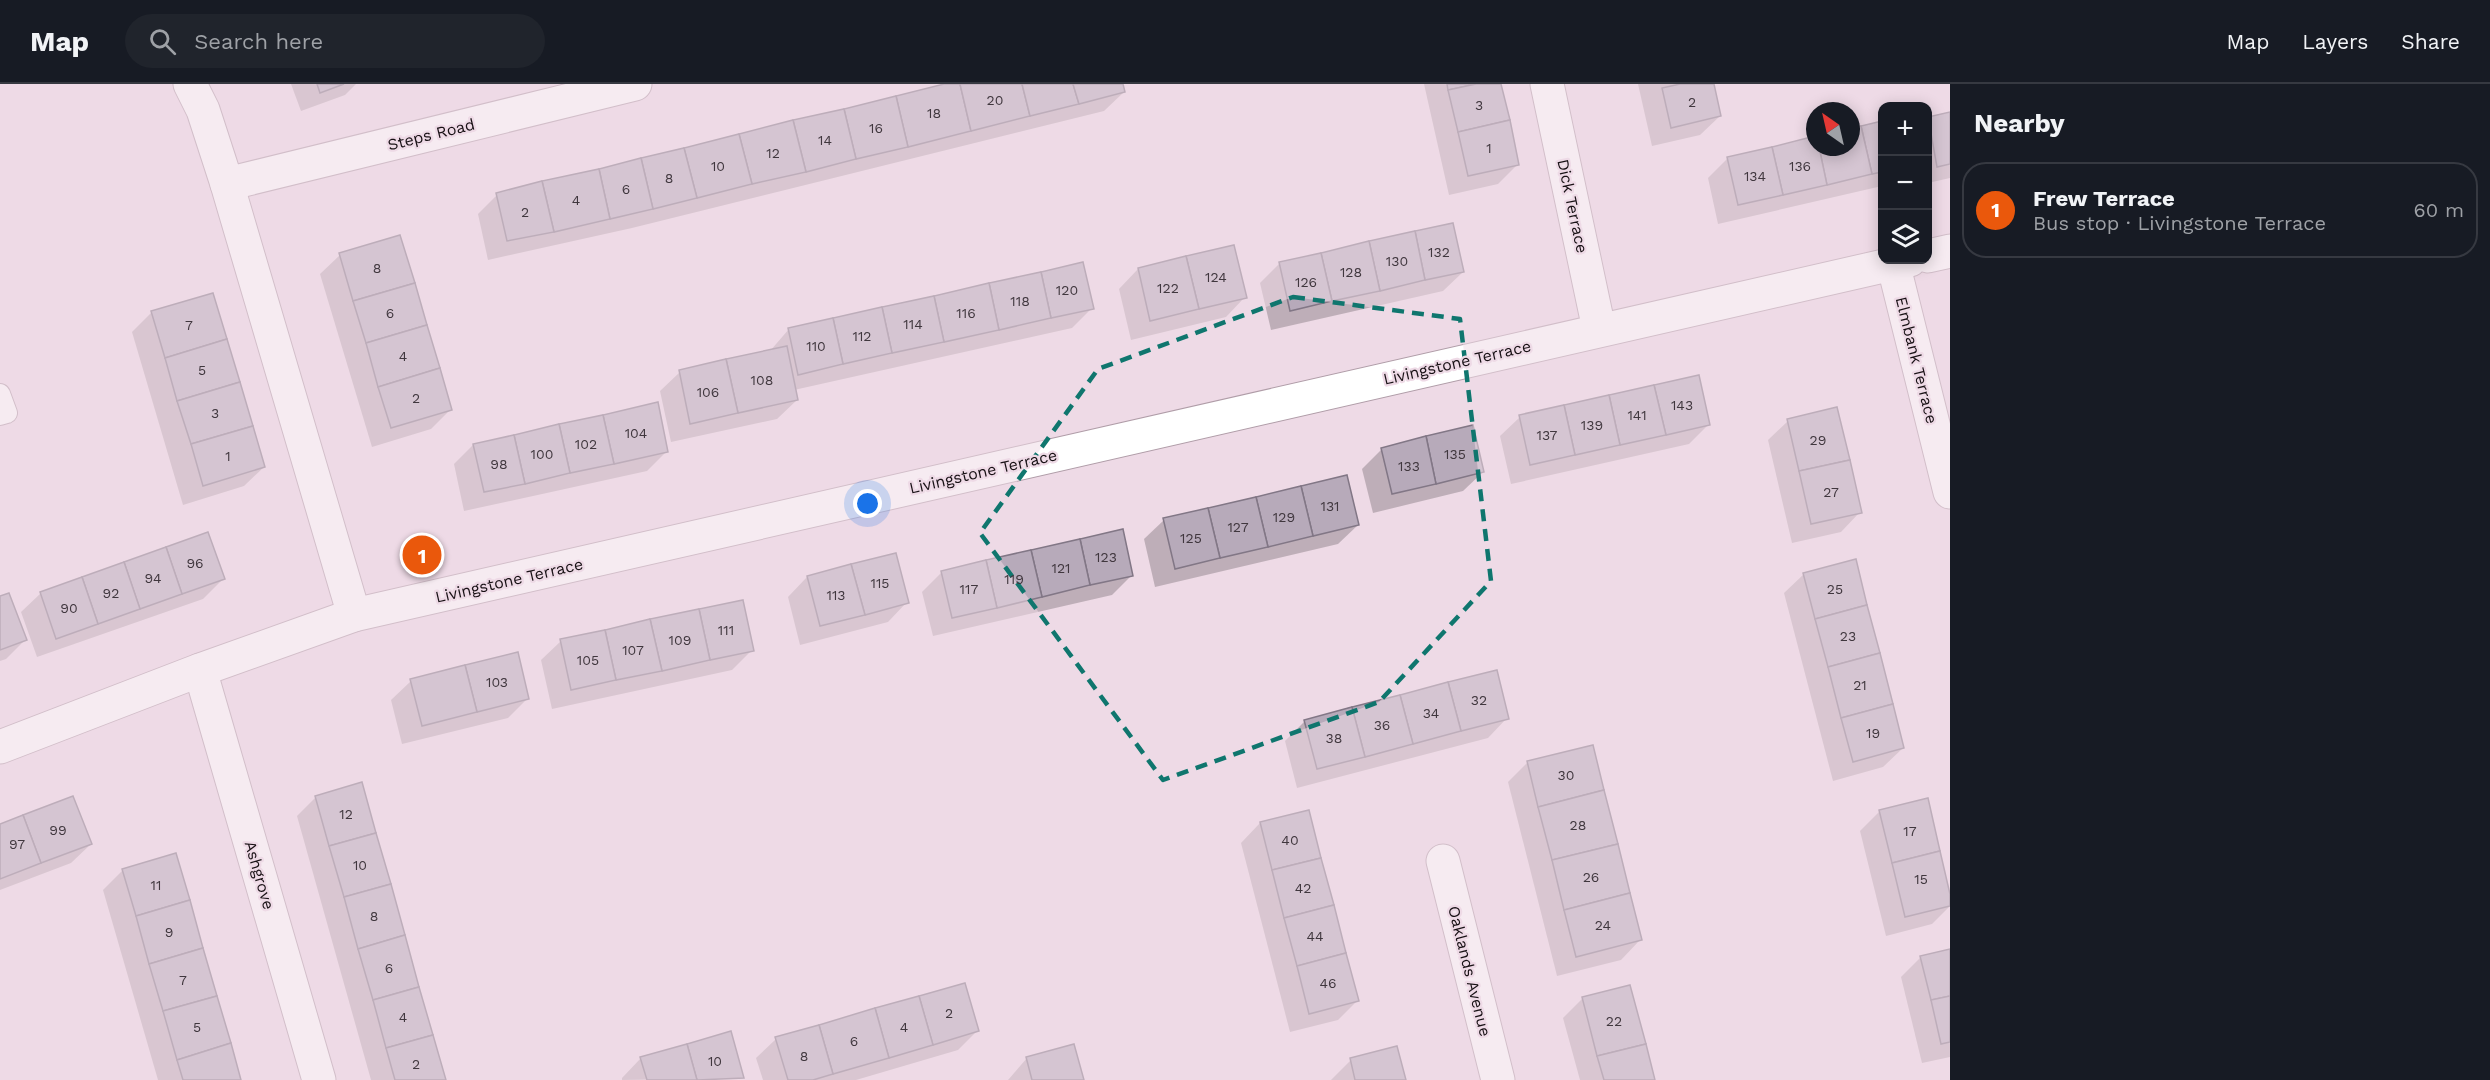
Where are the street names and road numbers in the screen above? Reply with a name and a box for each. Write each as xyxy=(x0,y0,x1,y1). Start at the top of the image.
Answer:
street label: Steps Road xyxy=(386,114,477,154)
street label: Dick Terrace xyxy=(1553,157,1592,255)
street label: Elmbank Terrace xyxy=(1892,295,1941,426)
street label: Livingstone Terrace xyxy=(1381,336,1533,389)
street label: Livingstone Terrace xyxy=(907,445,1059,498)
street label: Livingstone Terrace xyxy=(433,554,585,607)
street label: Ashgrove xyxy=(241,839,278,912)
street label: Oaklands Avenue xyxy=(1444,904,1495,1038)

